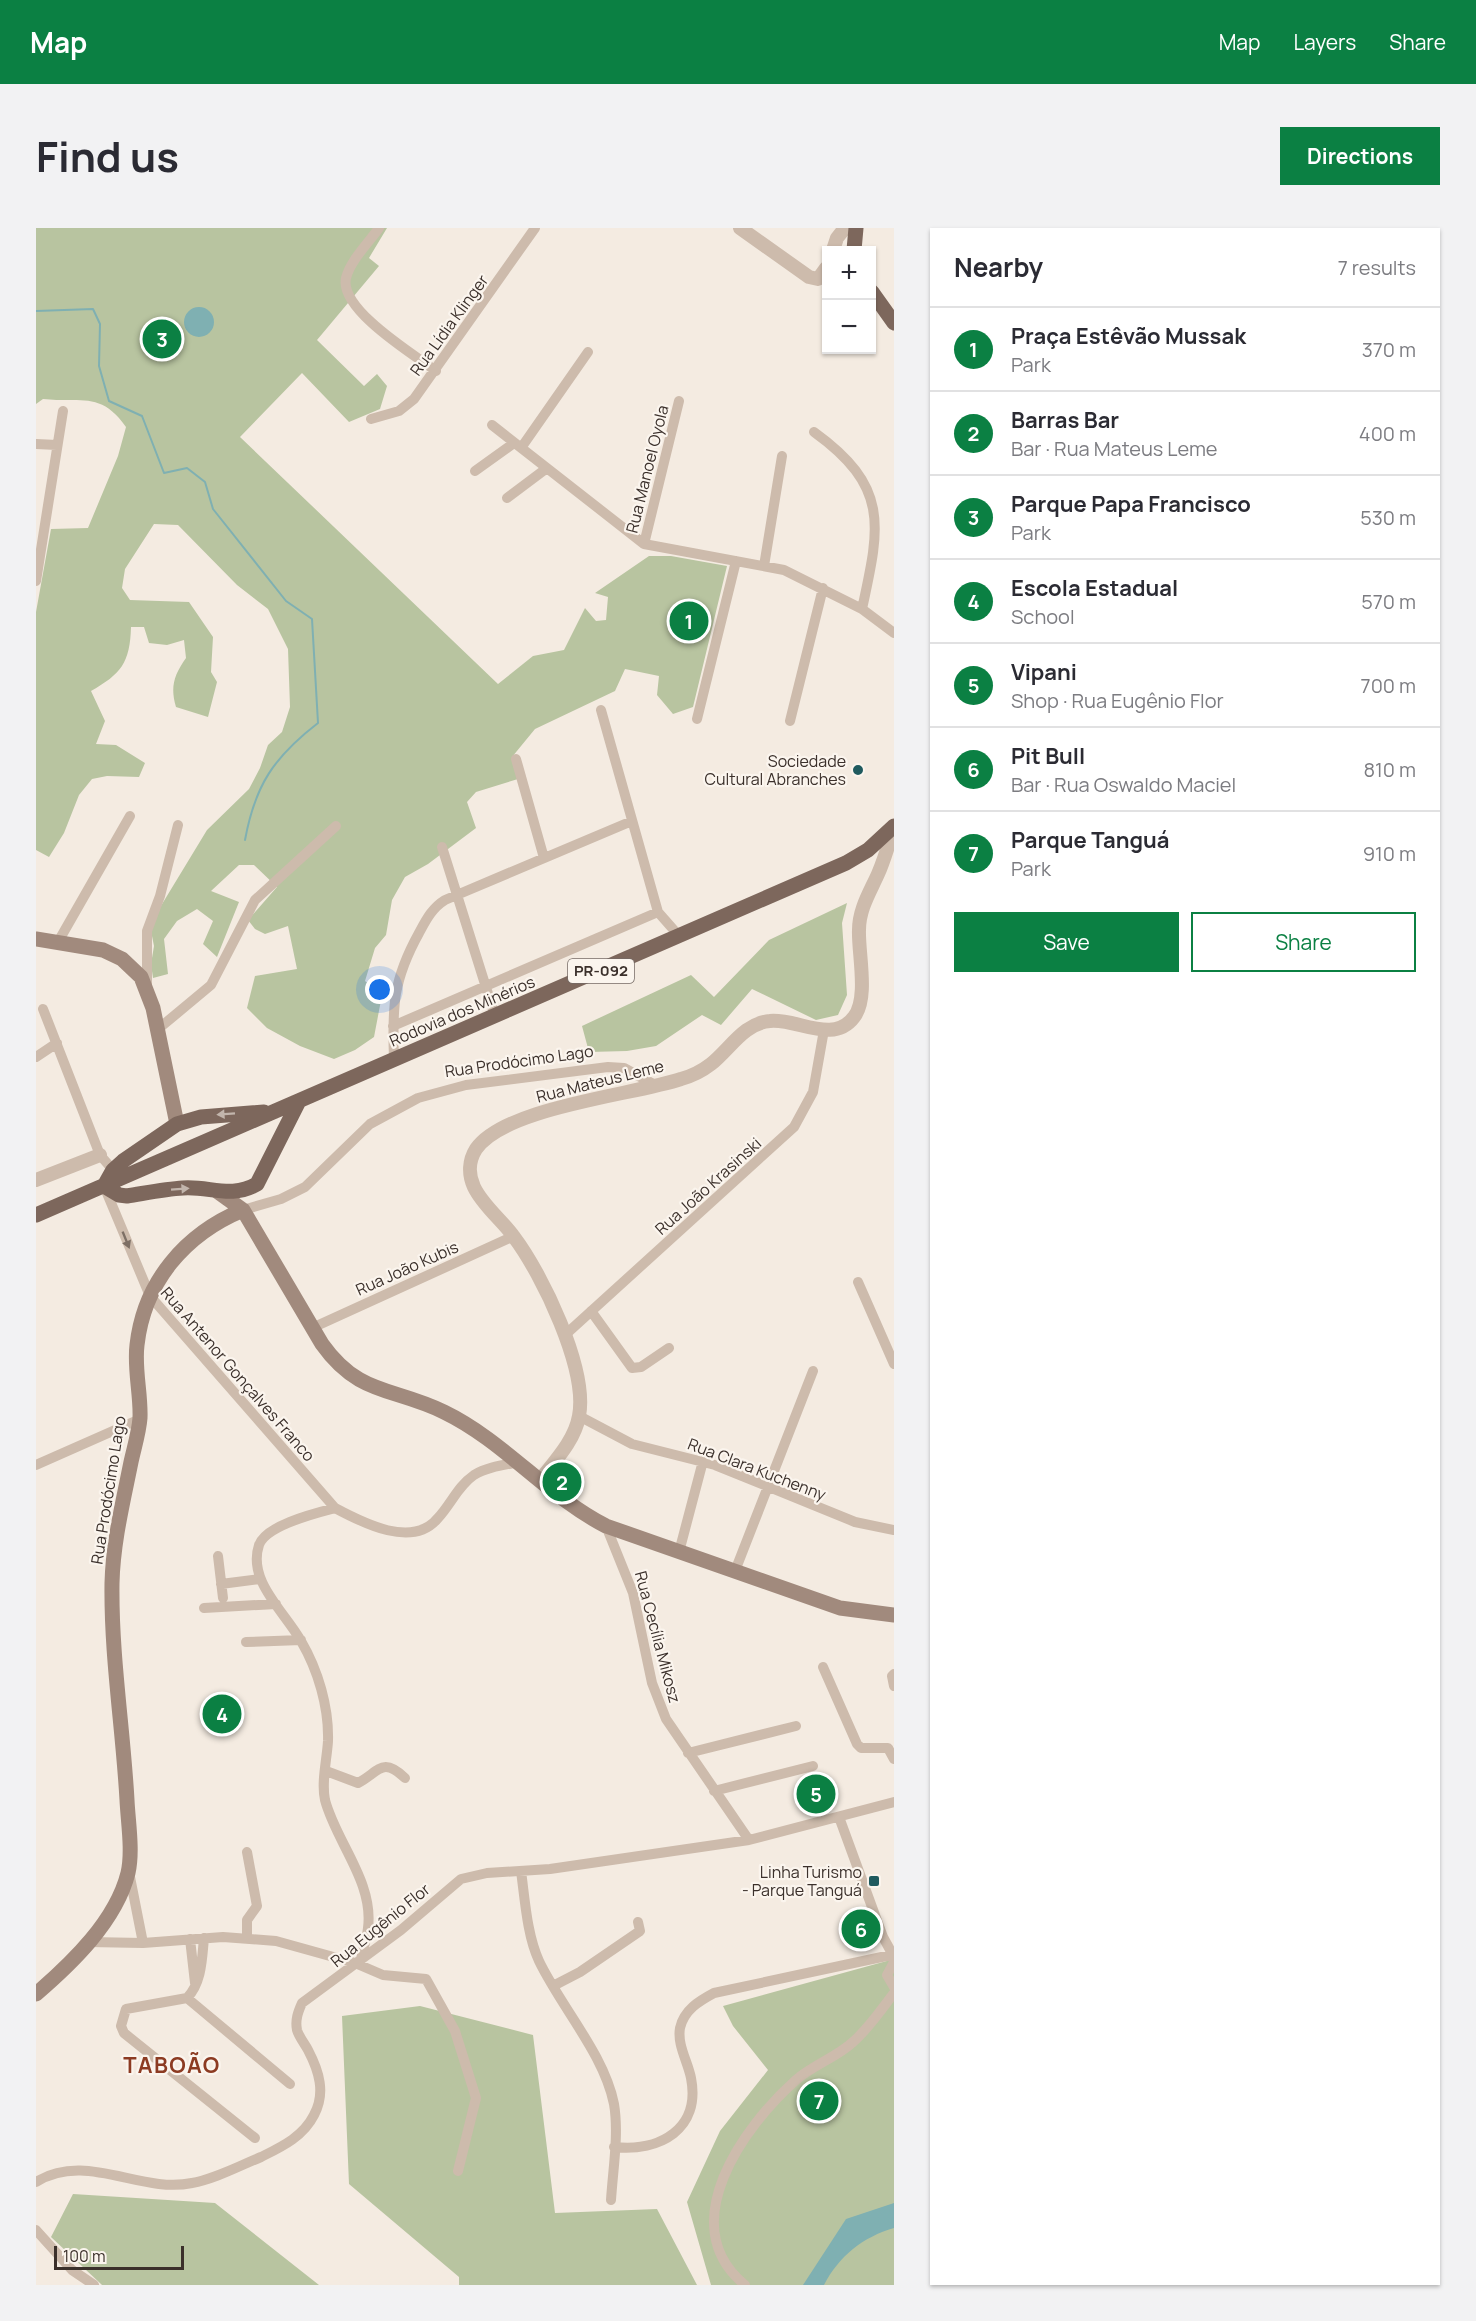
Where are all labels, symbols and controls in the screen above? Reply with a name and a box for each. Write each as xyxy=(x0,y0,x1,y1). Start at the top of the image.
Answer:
text: Map xyxy=(30,23,87,61)
text: Map xyxy=(1219,28,1260,56)
text: Layers xyxy=(1293,28,1356,56)
text: Share xyxy=(1389,28,1446,56)
text: Find us xyxy=(36,127,179,185)
button: Directions xyxy=(1280,127,1440,185)
map controls xyxy=(822,246,876,354)
button: + xyxy=(822,246,876,300)
text: Nearby xyxy=(954,249,1043,285)
text: 7 results xyxy=(1338,254,1416,281)
street label: Rua Lídia Klinger xyxy=(405,270,493,380)
button: − xyxy=(822,300,876,354)
pin: 3 xyxy=(142,316,182,362)
text: Praça Estêvão Mussak xyxy=(1011,321,1246,351)
text: 1 xyxy=(969,336,978,363)
text: 370 m xyxy=(1362,336,1416,363)
text: Park xyxy=(1011,351,1051,378)
street label: Rua Manoel Oyola xyxy=(620,403,674,535)
text: Barras Bar xyxy=(1011,405,1119,435)
text: 2 xyxy=(968,420,979,447)
text: 400 m xyxy=(1359,420,1416,447)
text: Bar · Rua Mateus Leme xyxy=(1011,435,1218,462)
text: Parque Papa Francisco xyxy=(1011,489,1251,519)
text: 3 xyxy=(968,504,979,531)
text: 530 m xyxy=(1360,504,1416,531)
text: Park xyxy=(1011,519,1051,546)
text: Escola Estadual xyxy=(1011,573,1178,603)
text: 4 xyxy=(967,588,980,615)
text: 570 m xyxy=(1361,588,1416,615)
pin: 1 xyxy=(670,598,708,644)
text: School xyxy=(1011,603,1075,630)
text: Vipani xyxy=(1011,657,1077,687)
text: 5 xyxy=(968,672,979,699)
text: 700 m xyxy=(1361,672,1416,699)
text: Shop · Rua Eugênio Flor xyxy=(1011,687,1224,714)
text: Pit Bull xyxy=(1011,741,1085,771)
place label: Sociedade Cultural Abranches xyxy=(705,750,846,790)
text: 6 xyxy=(967,756,980,783)
text: 810 m xyxy=(1363,756,1416,783)
marker: Sociedade Cultural Abranches xyxy=(851,763,865,777)
text: Bar · Rua Oswaldo Maciel xyxy=(1011,771,1236,798)
text: Parque Tanguá xyxy=(1011,825,1169,855)
text: 7 xyxy=(968,840,979,867)
text: 910 m xyxy=(1363,840,1416,867)
text: Park xyxy=(1011,855,1051,882)
button: Save xyxy=(954,912,1179,972)
button: Share xyxy=(1191,912,1416,972)
road number: PR-092 xyxy=(568,959,634,983)
street label: Rodovia dos Minérios xyxy=(386,970,538,1052)
your location xyxy=(365,975,394,1004)
street label: Rua Prodócimo Lago xyxy=(443,1040,595,1082)
street label: Rua Mateus Leme xyxy=(534,1055,666,1107)
one-way arrow xyxy=(217,1109,236,1119)
street label: Rua João Krasinski xyxy=(650,1132,766,1240)
one-way arrow xyxy=(171,1184,190,1193)
one-way arrow xyxy=(121,1231,131,1249)
street label: Rua João Kubis xyxy=(352,1236,462,1300)
street label: Rua Antenor Gonçalves Franco xyxy=(156,1282,320,1466)
street label: Rua Prodócimo Lago xyxy=(85,1414,131,1566)
street label: Rua Clara Kuchenny xyxy=(685,1433,830,1506)
pin: 2 xyxy=(542,1460,582,1504)
street label: Rua Cecília Mikosz xyxy=(630,1569,686,1705)
pin: 4 xyxy=(202,1692,242,1736)
pin: 5 xyxy=(796,1772,836,1816)
place label: Linha Turismo - Parque Tanguá xyxy=(742,1861,862,1901)
marker: Linha Turismo - Parque Tanguá xyxy=(867,1874,881,1888)
street label: Rua Eugênio Flor xyxy=(326,1878,434,1972)
pin: 6 xyxy=(842,1906,880,1952)
district label: TABOÃO xyxy=(123,2050,221,2080)
pin: 7 xyxy=(800,2078,838,2124)
scale bar xyxy=(54,2243,184,2270)
text: 100 m xyxy=(63,2245,106,2267)

